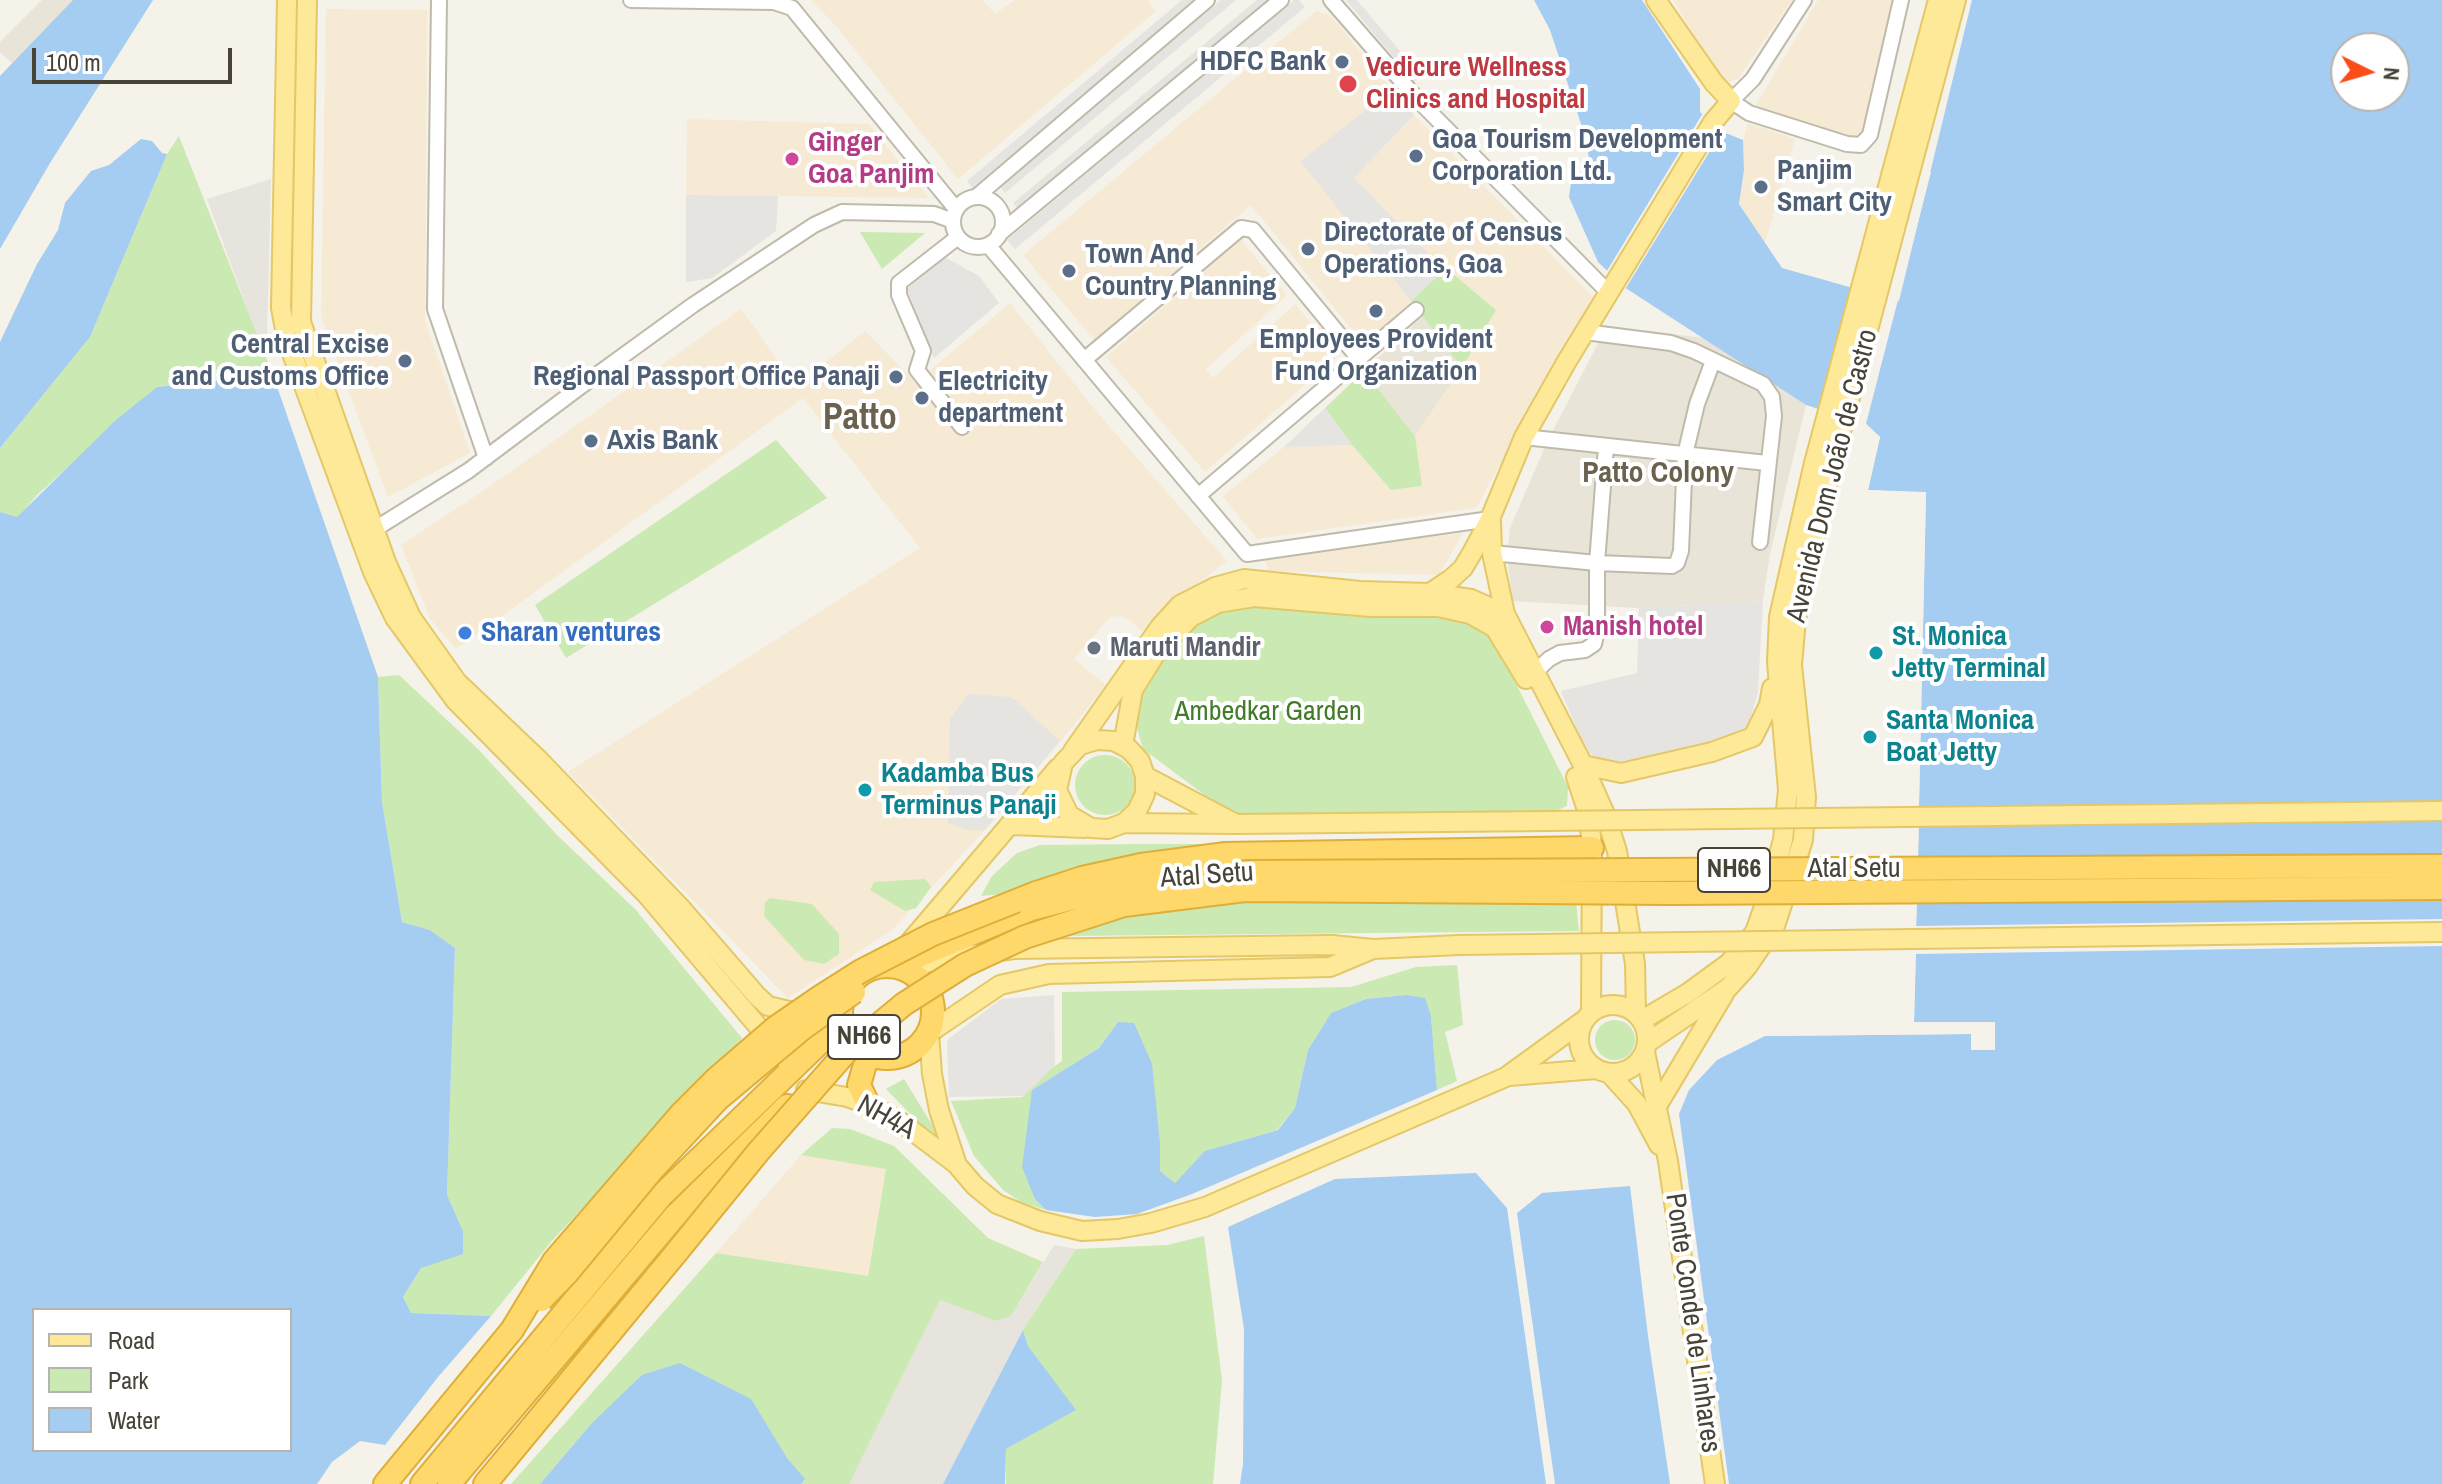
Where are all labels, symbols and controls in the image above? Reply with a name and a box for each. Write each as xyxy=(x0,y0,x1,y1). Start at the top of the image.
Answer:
scale bar xyxy=(36,32,236,82)
north arrow xyxy=(2330,32,2410,112)
place label: HDFC Bank xyxy=(1200,45,1326,79)
text: 100 m xyxy=(46,46,101,78)
place label: Vedicure Wellness Clinics and Hospital xyxy=(1366,51,1585,117)
marker: HDFC Bank xyxy=(1333,53,1351,71)
text: N xyxy=(2376,66,2407,82)
marker: Vedicure Wellness Clinics and Hospital xyxy=(1337,73,1359,95)
place label: Goa Tourism Development Corporation Ltd. xyxy=(1432,123,1722,189)
place label: Ginger Goa Panjim xyxy=(808,126,934,192)
marker: Goa Tourism Development Corporation Ltd. xyxy=(1407,147,1425,165)
marker: Ginger Goa Panjim xyxy=(783,150,801,168)
place label: Panjim Smart City xyxy=(1777,154,1892,220)
marker: Panjim Smart City xyxy=(1752,178,1770,196)
place label: Directorate of Census Operations, Goa xyxy=(1324,216,1563,282)
place label: Town And Country Planning xyxy=(1085,238,1276,304)
marker: Directorate of Census Operations, Goa xyxy=(1299,240,1317,258)
marker: Town And Country Planning xyxy=(1060,262,1078,280)
marker: Employees Provident Fund Organization xyxy=(1367,302,1385,320)
place label: Employees Provident Fund Organization xyxy=(1259,323,1493,389)
street label: Avenida Dom João de Castro xyxy=(1780,326,1886,626)
place label: Central Excise and Customs Office xyxy=(172,328,389,394)
marker: Central Excise and Customs Office xyxy=(396,352,414,370)
place label: Regional Passport Office Panaji xyxy=(533,360,880,394)
place label: Electricity department xyxy=(938,365,1063,431)
marker: Regional Passport Office Panaji xyxy=(887,368,905,386)
marker: Electricity department xyxy=(913,389,931,407)
district label: Patto xyxy=(823,397,897,441)
place label: Axis Bank xyxy=(607,424,718,458)
marker: Axis Bank xyxy=(582,432,600,450)
district label: Patto Colony xyxy=(1582,456,1734,492)
place label: Manish hotel xyxy=(1563,610,1703,644)
place label: Sharan ventures xyxy=(481,616,661,650)
marker: Manish hotel xyxy=(1538,618,1556,636)
place label: St. Monica Jetty Terminal xyxy=(1892,620,2046,686)
marker: Sharan ventures xyxy=(456,624,474,642)
place label: Maruti Mandir xyxy=(1110,631,1261,665)
marker: Maruti Mandir xyxy=(1085,639,1103,657)
marker: St. Monica Jetty Terminal xyxy=(1867,644,1885,662)
park label: Ambedkar Garden xyxy=(1174,695,1362,729)
place label: Santa Monica Boat Jetty xyxy=(1886,704,2034,770)
marker: Santa Monica Boat Jetty xyxy=(1861,728,1879,746)
place label: Kadamba Bus Terminus Panaji xyxy=(881,757,1057,823)
marker: Kadamba Bus Terminus Panaji xyxy=(856,781,874,799)
road number: NH66 xyxy=(1698,848,1770,892)
street label: Atal Setu xyxy=(1807,852,1901,886)
street label: Atal Setu xyxy=(1159,856,1255,896)
road number: NH66 xyxy=(828,1015,900,1059)
street label: NH4A xyxy=(851,1088,921,1148)
street label: Ponte Conde de Linhares xyxy=(1657,1191,1727,1455)
legend xyxy=(32,1308,292,1452)
text: Road xyxy=(108,1324,155,1356)
text: Park xyxy=(108,1364,148,1396)
text: Water xyxy=(108,1404,160,1436)

